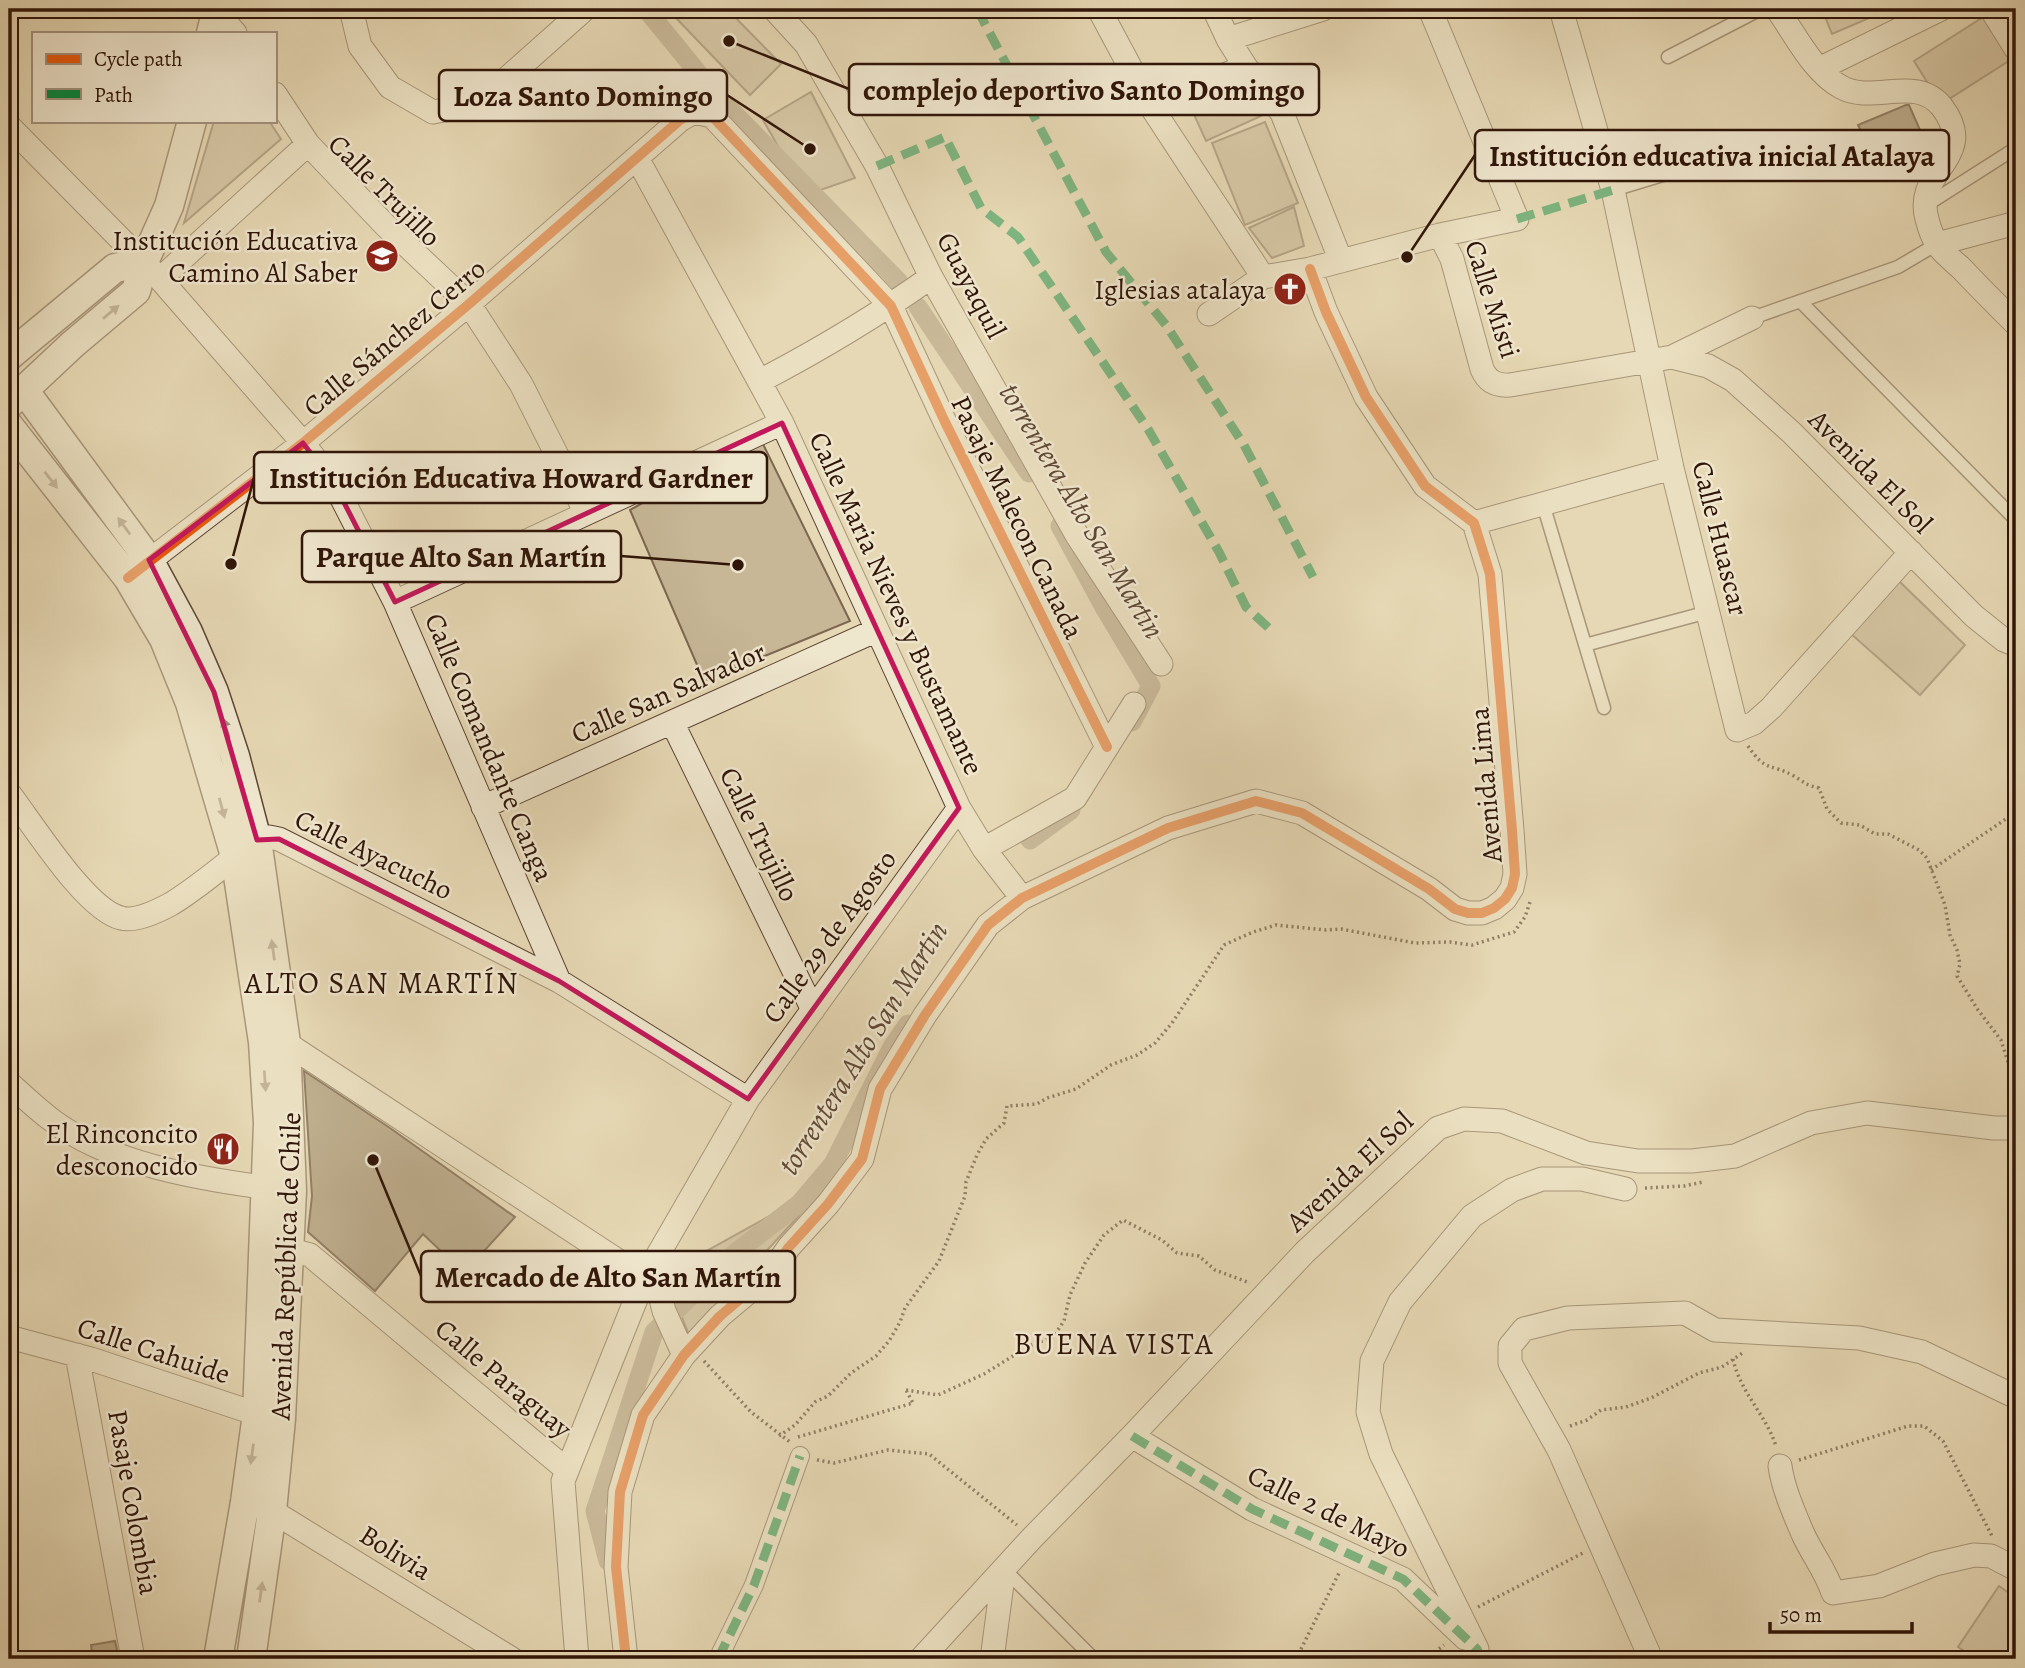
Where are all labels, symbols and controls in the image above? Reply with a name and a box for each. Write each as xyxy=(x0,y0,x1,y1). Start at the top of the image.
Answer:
legend xyxy=(32,32,276,122)
text: Cycle path xyxy=(94,45,183,73)
callout: complejo deportivo Santo Domingo xyxy=(849,64,1319,115)
callout: Loza Santo Domingo xyxy=(439,70,727,121)
text: complejo deportivo Santo Domingo xyxy=(863,70,1305,110)
text: Loza Santo Domingo xyxy=(453,76,713,116)
text: Path xyxy=(94,81,133,109)
street label: Calle Trujillo xyxy=(320,126,449,255)
callout: Institución educativa inicial Atalaya xyxy=(1475,130,1949,181)
text: Institución educativa inicial Atalaya xyxy=(1489,136,1936,176)
place label: Institución Educativa Camino Al Saber xyxy=(113,222,358,292)
street label: Guayaquil xyxy=(927,226,1015,345)
street label: Calle Misti xyxy=(1455,235,1529,363)
school or university icon: Institución Educativa Camino Al Saber xyxy=(363,237,401,275)
street label: Calle Sánchez Cerro xyxy=(295,250,494,425)
church icon: Iglesias atalaya xyxy=(1271,270,1309,308)
place label: Iglesias atalaya xyxy=(1094,271,1266,309)
one-way arrow xyxy=(102,304,120,320)
water label: torrentera Alto San Martin xyxy=(990,376,1174,646)
street label: Pasaje Malecon Canada xyxy=(942,389,1093,646)
street label: Avenida El Sol xyxy=(1799,401,1941,542)
street label: Calle Maria Nieves y Bustamante xyxy=(800,426,992,781)
callout: Institución Educativa Howard Gardner xyxy=(254,452,767,503)
street label: Calle Huascar xyxy=(1682,457,1758,620)
text: Institución Educativa Howard Gardner xyxy=(269,458,753,498)
one-way arrow xyxy=(43,471,58,488)
one-way arrow xyxy=(117,517,131,535)
callout: Parque Alto San Martín xyxy=(302,531,621,582)
text: Parque Alto San Martín xyxy=(316,537,607,577)
street label: Calle Comandante Canga xyxy=(415,607,563,888)
street label: Calle San Salvador xyxy=(565,633,772,753)
street label: Avenida Lima xyxy=(1460,706,1512,865)
one-way arrow xyxy=(220,718,231,739)
street label: Calle Trujillo xyxy=(710,761,808,908)
one-way arrow xyxy=(217,797,228,819)
street label: Calle Ayacucho xyxy=(288,800,459,909)
street label: Calle 29 de Agosto xyxy=(754,842,906,1031)
water label: torrentera Alto San Martin xyxy=(769,914,957,1182)
one-way arrow xyxy=(268,939,279,961)
district label: ALTO SAN MARTÍN xyxy=(243,963,520,1003)
one-way arrow xyxy=(260,1070,271,1092)
street label: Avenida El Sol xyxy=(1277,1103,1422,1241)
street label: Avenida República de Chile xyxy=(262,1111,310,1422)
place label: El Rinconcito desconocido xyxy=(45,1115,198,1185)
restaurant icon: El Rinconcito desconocido xyxy=(204,1130,242,1168)
callout: Mercado de Alto San Martín xyxy=(421,1251,795,1302)
text: Mercado de Alto San Martín xyxy=(435,1257,781,1297)
street label: Calle Cahuide xyxy=(72,1308,235,1394)
street label: Calle Paraguay xyxy=(427,1310,580,1448)
district label: BUENA VISTA xyxy=(1014,1324,1214,1364)
street label: Pasaje Colombia xyxy=(98,1407,168,1598)
one-way arrow xyxy=(246,1443,257,1465)
street label: Calle 2 de Mayo xyxy=(1241,1456,1416,1568)
street label: Bolivia xyxy=(352,1516,439,1590)
one-way arrow xyxy=(255,1581,266,1603)
scale bar xyxy=(1770,1591,1911,1635)
text: 50 m xyxy=(1780,1601,1822,1629)

